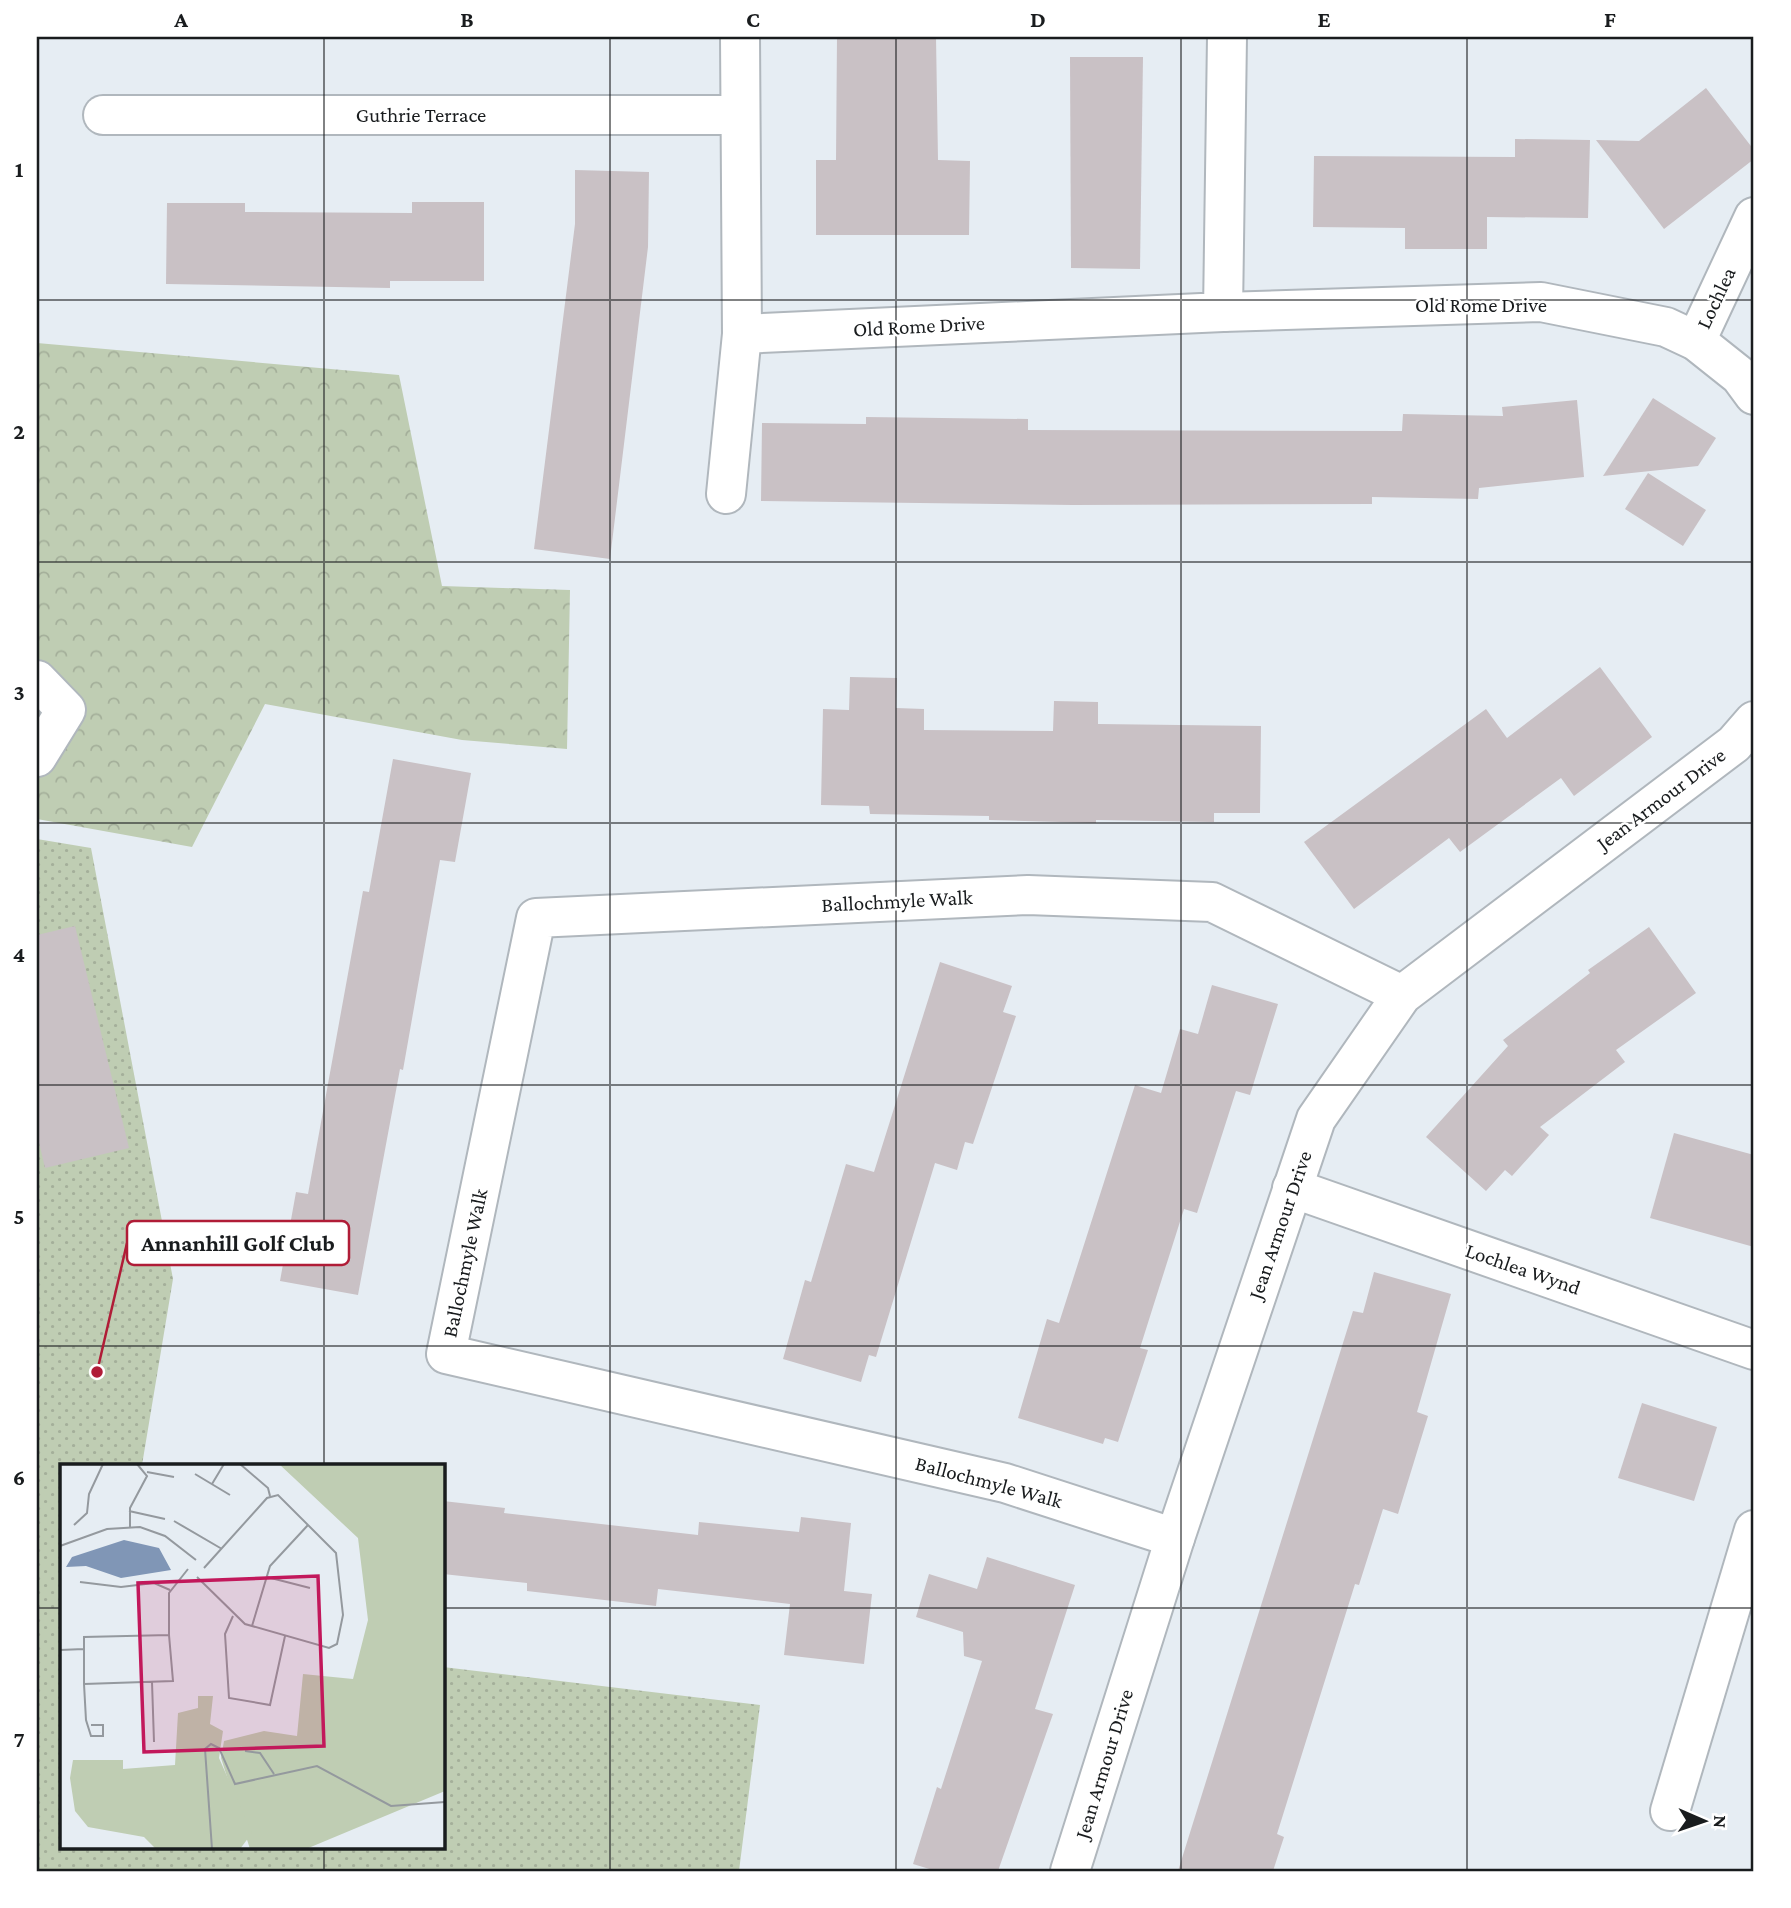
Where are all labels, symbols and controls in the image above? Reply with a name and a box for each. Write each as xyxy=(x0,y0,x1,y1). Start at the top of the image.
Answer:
text: A xyxy=(173,6,188,32)
text: B xyxy=(460,6,474,32)
text: C xyxy=(746,6,760,32)
text: D xyxy=(1030,6,1046,32)
text: E xyxy=(1317,6,1331,32)
text: F xyxy=(1604,6,1616,32)
street label: Guthrie Terrace xyxy=(356,103,486,127)
text: 1 xyxy=(15,156,24,182)
street label: Lochlea xyxy=(1691,263,1741,333)
street label: Old Rome Drive xyxy=(1415,293,1547,317)
street label: Old Rome Drive xyxy=(852,311,986,341)
text: 2 xyxy=(13,418,25,444)
text: 3 xyxy=(13,679,25,705)
street label: Jean Armour Drive xyxy=(1590,743,1730,857)
street label: Ballochmyle Walk xyxy=(821,885,973,917)
text: 4 xyxy=(13,941,25,967)
street label: Jean Armour Drive xyxy=(1243,1148,1317,1304)
street label: Ballochmyle Walk xyxy=(438,1186,492,1340)
text: 5 xyxy=(13,1203,25,1229)
callout: Annanhill Golf Club xyxy=(127,1221,349,1265)
text: Annanhill Golf Club xyxy=(140,1230,335,1256)
street label: Lochlea Wynd xyxy=(1462,1238,1584,1300)
street label: Ballochmyle Walk xyxy=(913,1451,1065,1513)
text: 6 xyxy=(13,1464,25,1490)
inset map xyxy=(60,1464,444,1848)
street label: Jean Armour Drive xyxy=(1069,1686,1138,1844)
text: 7 xyxy=(13,1726,25,1752)
north arrow xyxy=(1668,1786,1738,1856)
text: N xyxy=(1710,1815,1731,1828)

